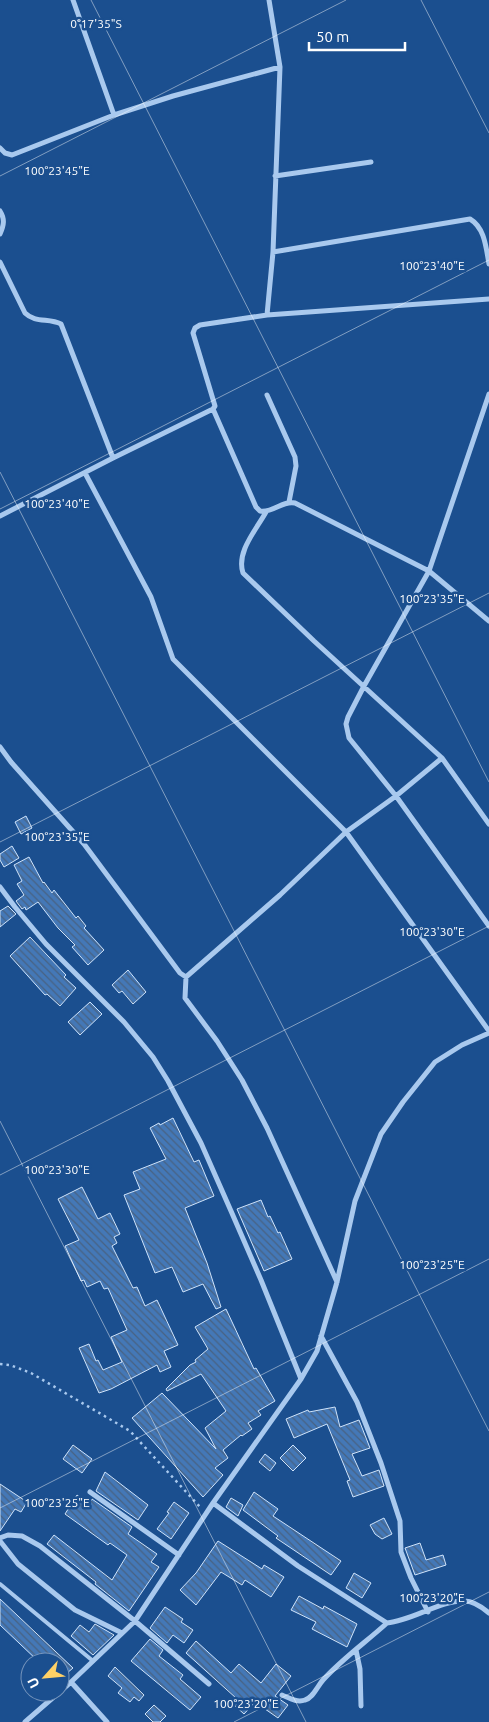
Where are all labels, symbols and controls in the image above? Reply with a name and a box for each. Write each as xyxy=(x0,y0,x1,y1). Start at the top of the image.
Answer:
text: 0°17'35"S xyxy=(70,17,122,30)
scale bar xyxy=(309,20,405,52)
text: 50 m xyxy=(316,28,349,45)
text: 100°23'45"E xyxy=(24,164,90,177)
text: 100°23'40"E xyxy=(399,259,465,272)
text: 100°23'40"E xyxy=(24,497,90,510)
text: 100°23'35"E xyxy=(399,592,465,605)
text: 100°23'35"E xyxy=(24,830,90,843)
text: 100°23'30"E xyxy=(399,925,465,938)
text: 100°23'30"E xyxy=(24,1163,90,1176)
text: 100°23'25"E xyxy=(399,1258,465,1271)
text: 100°23'25"E xyxy=(24,1496,90,1509)
text: 100°23'20"E xyxy=(399,1591,465,1604)
north arrow xyxy=(20,1652,70,1702)
text: U xyxy=(24,1675,43,1691)
text: 100°23'20"E xyxy=(213,1697,279,1710)

